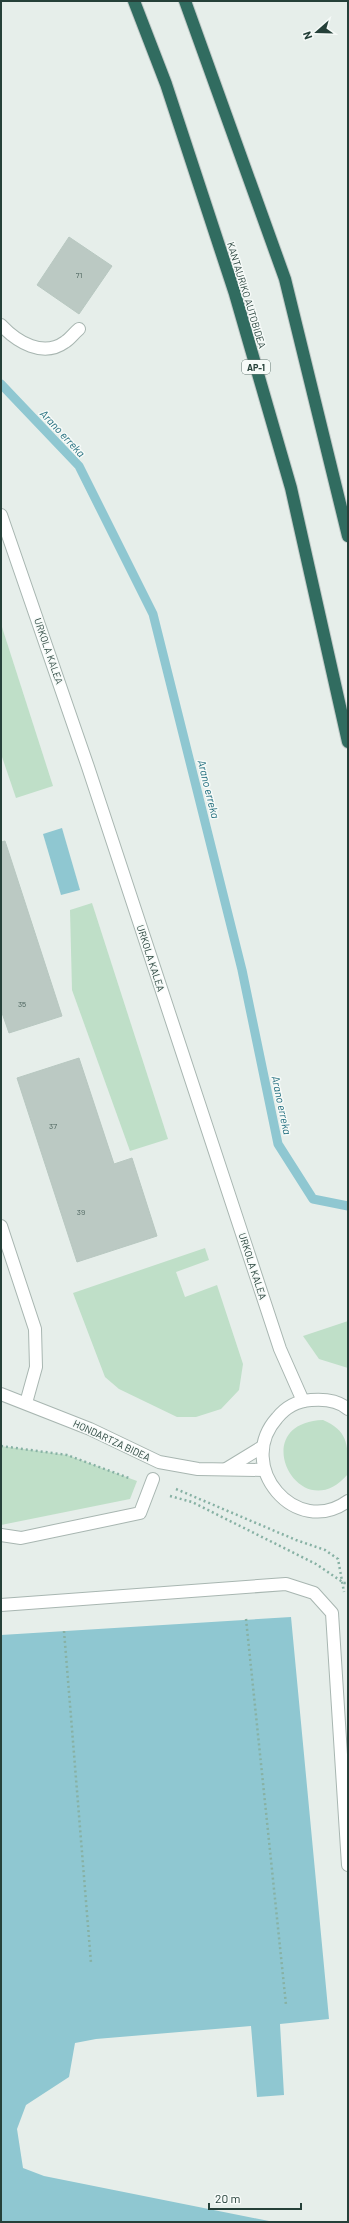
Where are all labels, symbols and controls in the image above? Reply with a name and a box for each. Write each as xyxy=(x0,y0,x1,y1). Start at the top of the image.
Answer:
north arrow xyxy=(297,12,337,52)
text: N xyxy=(300,30,314,41)
street label: KANTAURIKO AUTOBIDEA xyxy=(225,240,269,350)
house number: 71 xyxy=(76,270,83,280)
road number: AP-1 xyxy=(242,360,270,374)
water label: Arano erreka xyxy=(38,407,88,459)
street label: URKOLA KALEA xyxy=(32,616,66,686)
water label: Arano erreka xyxy=(195,758,223,820)
street label: URKOLA KALEA xyxy=(135,923,167,993)
house number: 35 xyxy=(18,999,26,1009)
water label: Arano erreka xyxy=(269,1074,295,1136)
house number: 37 xyxy=(49,1121,57,1131)
house number: 39 xyxy=(77,1207,85,1217)
street label: URKOLA KALEA xyxy=(237,1231,269,1301)
street label: HONDARTZA BIDEA xyxy=(71,1417,153,1463)
scale bar xyxy=(209,2185,301,2211)
text: 20 m xyxy=(215,2191,241,2205)

